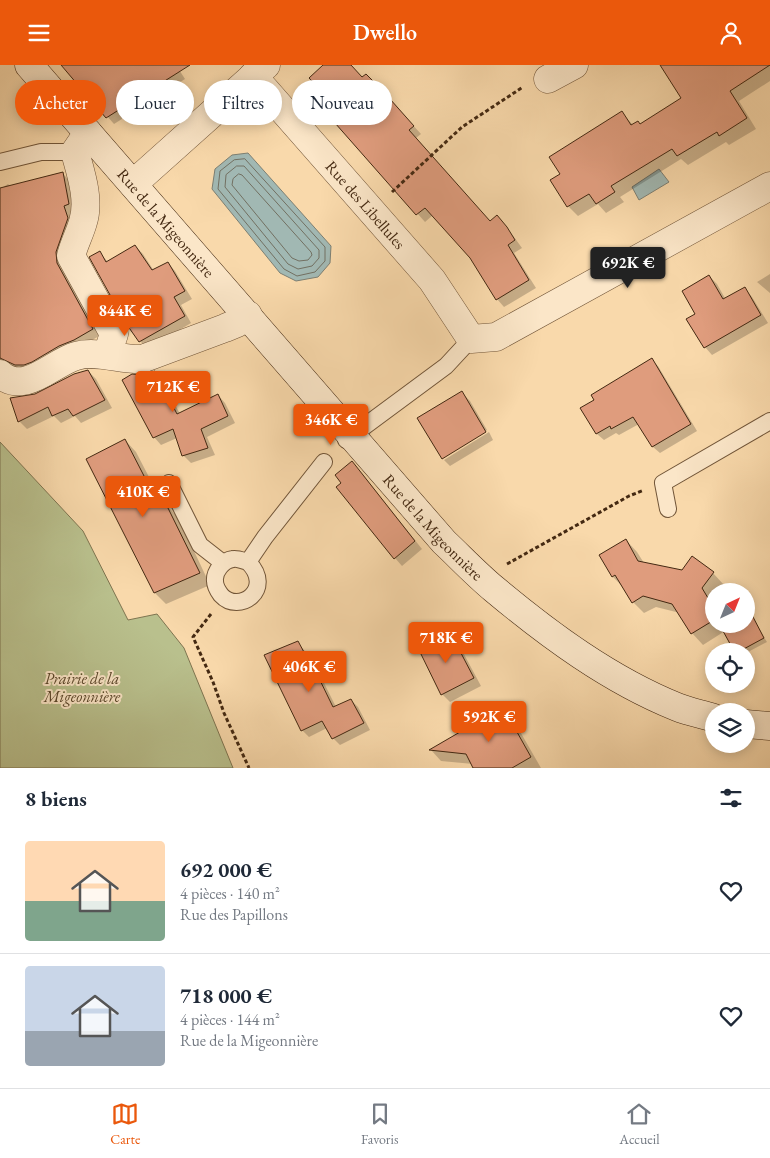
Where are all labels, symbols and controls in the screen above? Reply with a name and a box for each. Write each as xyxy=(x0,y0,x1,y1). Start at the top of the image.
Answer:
text: Dwello xyxy=(353,18,417,47)
icon: menu xyxy=(25,19,53,47)
icon: person xyxy=(717,19,745,47)
chip: Acheter xyxy=(15,80,106,125)
chip: Louer xyxy=(116,80,194,125)
chip: Filtres xyxy=(204,80,282,125)
chip: Nouveau xyxy=(292,80,392,125)
street label: Rue des Libellules xyxy=(321,156,410,253)
street label: Rue de la Migeonnière xyxy=(113,164,220,282)
pin: 692K € xyxy=(587,247,669,289)
text: 692K € xyxy=(601,252,655,273)
pin: 844K € xyxy=(84,295,166,337)
text: 844K € xyxy=(98,300,152,321)
pin: 712K € xyxy=(132,371,214,413)
text: 712K € xyxy=(146,376,200,397)
pin: 346K € xyxy=(290,403,372,446)
text: 346K € xyxy=(304,409,358,430)
street label: Rue de la Migeonnière xyxy=(379,469,488,585)
pin: 410K € xyxy=(102,475,184,518)
text: 410K € xyxy=(116,481,170,502)
north arrow xyxy=(705,583,755,633)
map controls xyxy=(705,583,755,753)
pin: 718K € xyxy=(405,621,487,664)
text: 718K € xyxy=(419,627,473,648)
button: locate xyxy=(705,643,755,693)
pin: 406K € xyxy=(268,651,350,693)
text: 406K € xyxy=(282,656,336,677)
park label: Prairie de la Migeonnière xyxy=(43,668,121,707)
pin: 592K € xyxy=(448,701,530,743)
button: layers xyxy=(705,703,755,753)
text: 592K € xyxy=(462,706,516,727)
icon: filters xyxy=(717,784,745,812)
text: 8 biens xyxy=(25,785,87,812)
text: 692 000 € xyxy=(180,856,272,883)
icon: home xyxy=(65,861,125,921)
icon: heart xyxy=(717,877,745,905)
text: 4 pièces · 140 m² xyxy=(180,883,280,904)
text: Rue des Papillons xyxy=(180,904,288,925)
text: 718 000 € xyxy=(180,982,272,1009)
icon: home xyxy=(65,986,125,1046)
icon: heart xyxy=(717,1002,745,1030)
text: 4 pièces · 144 m² xyxy=(180,1009,280,1030)
text: Rue de la Migeonnière xyxy=(180,1030,318,1051)
tab: Carte xyxy=(110,1100,140,1148)
tab: Favoris xyxy=(361,1100,399,1148)
tab: Accueil xyxy=(619,1100,660,1148)

